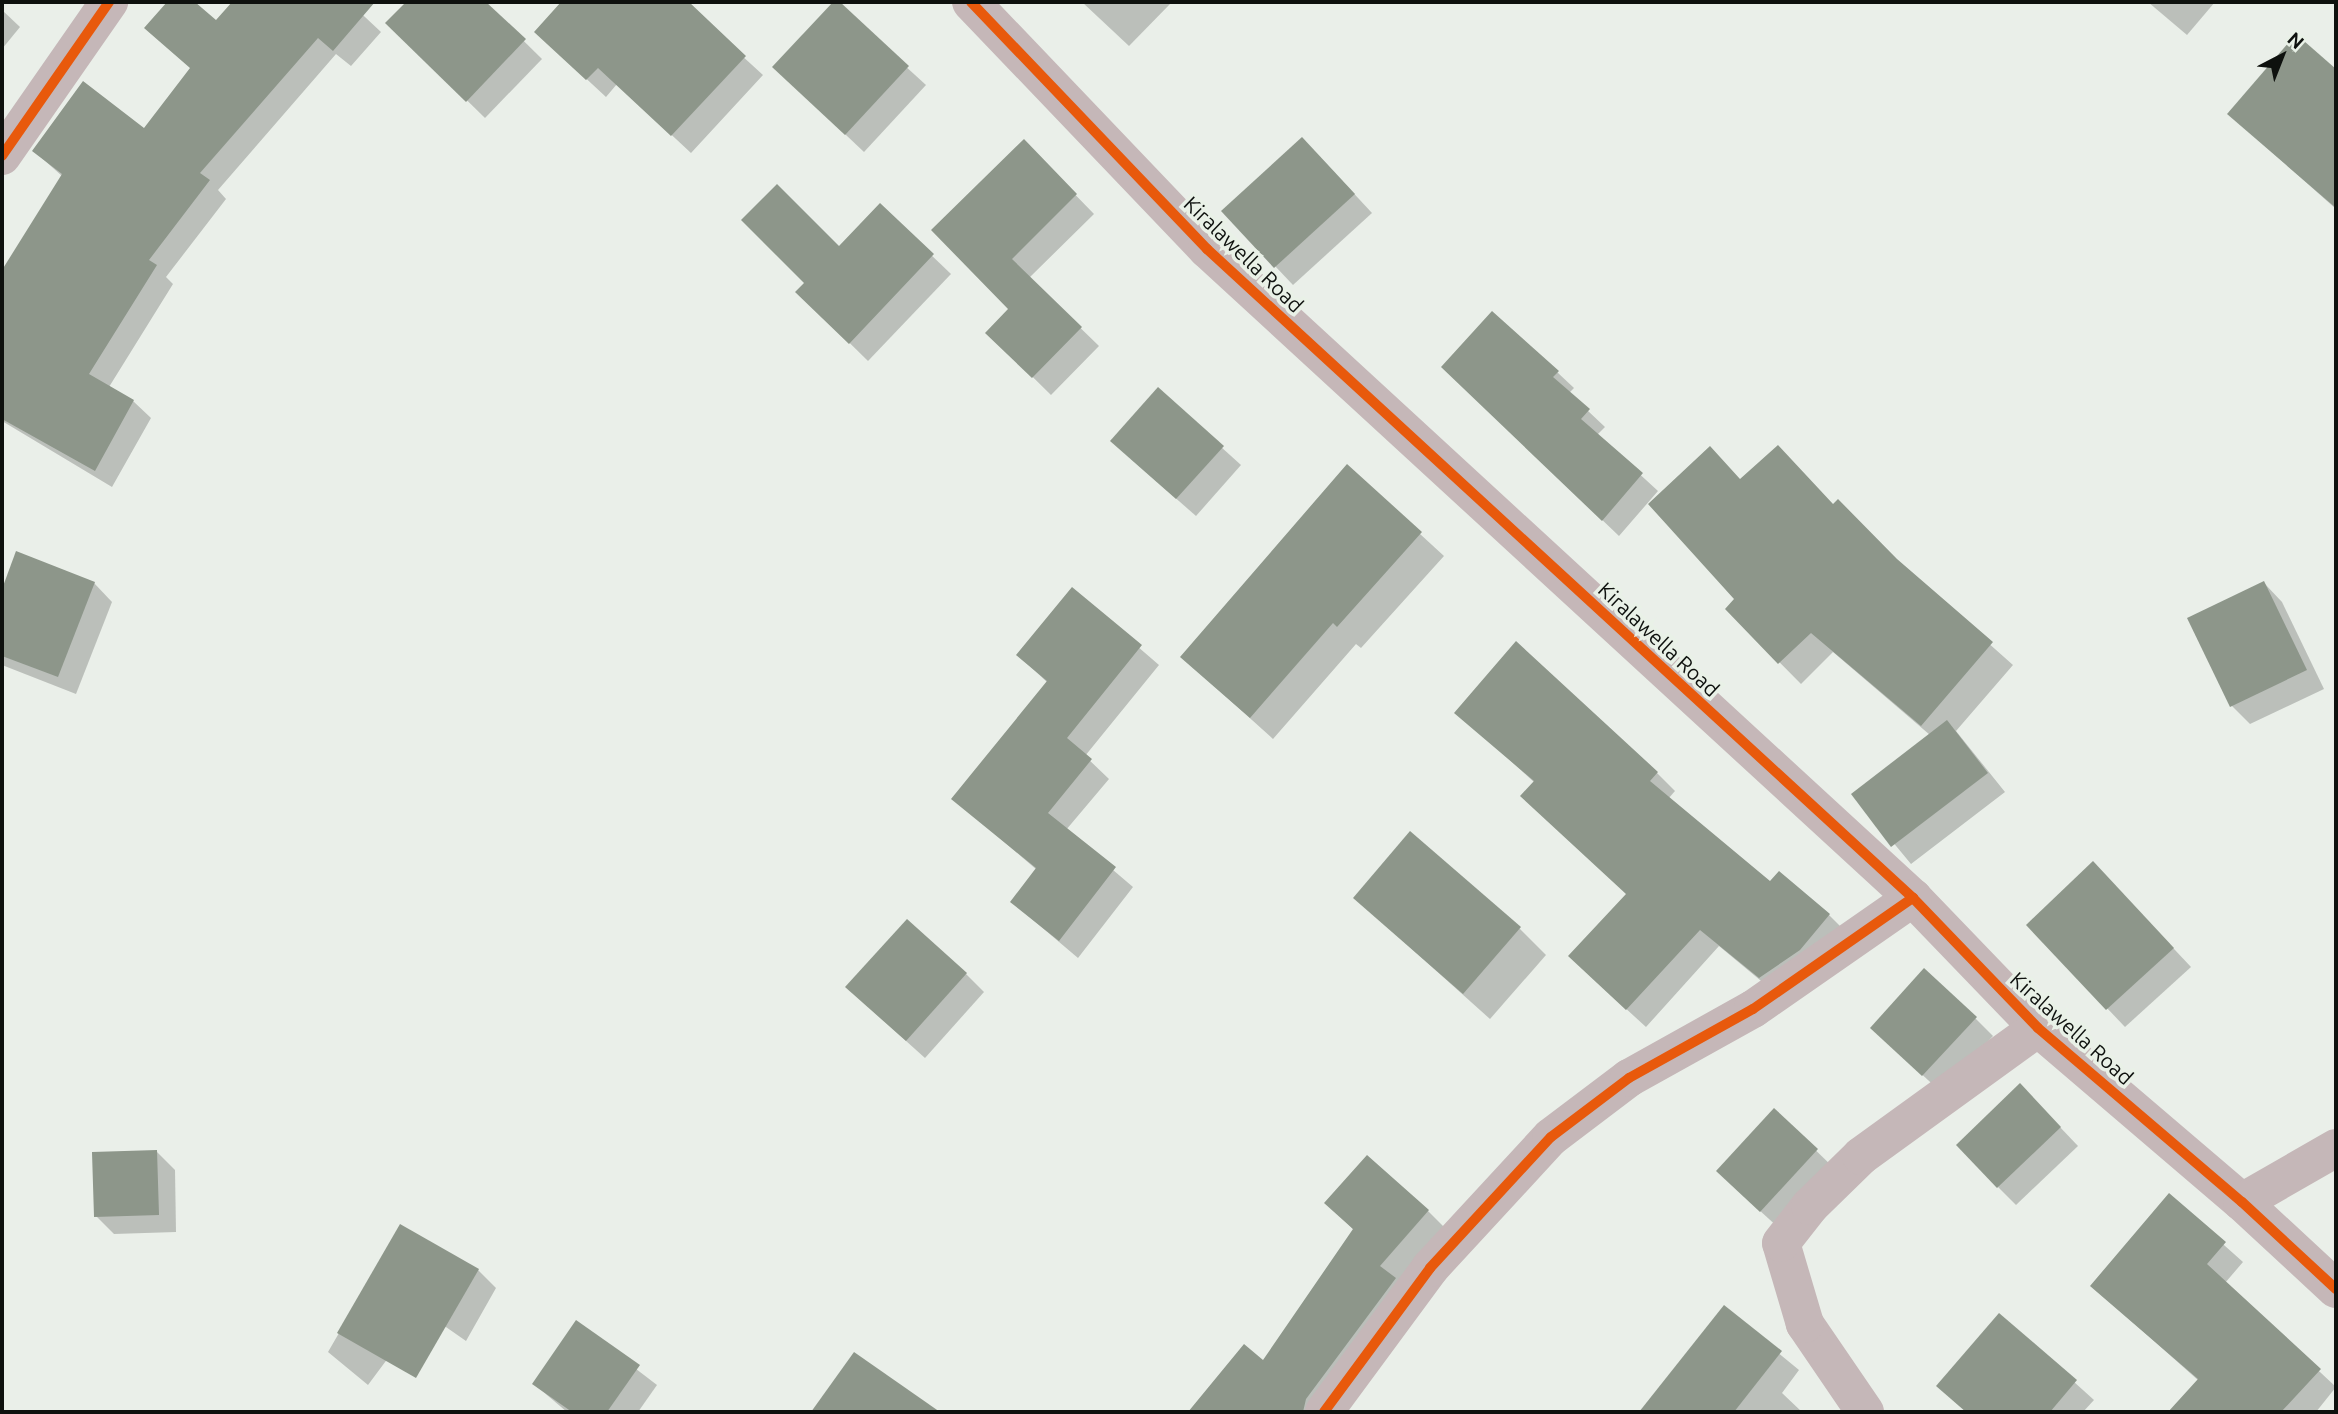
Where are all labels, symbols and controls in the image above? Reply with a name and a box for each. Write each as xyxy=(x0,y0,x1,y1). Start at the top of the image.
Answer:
north arrow xyxy=(2247,21,2317,91)
text: N xyxy=(2283,27,2309,53)
street label: Kiralawella Road xyxy=(1179,191,1309,317)
street label: Kiralawella Road xyxy=(1593,576,1725,702)
street label: Kiralawella Road xyxy=(2005,966,2139,1090)

